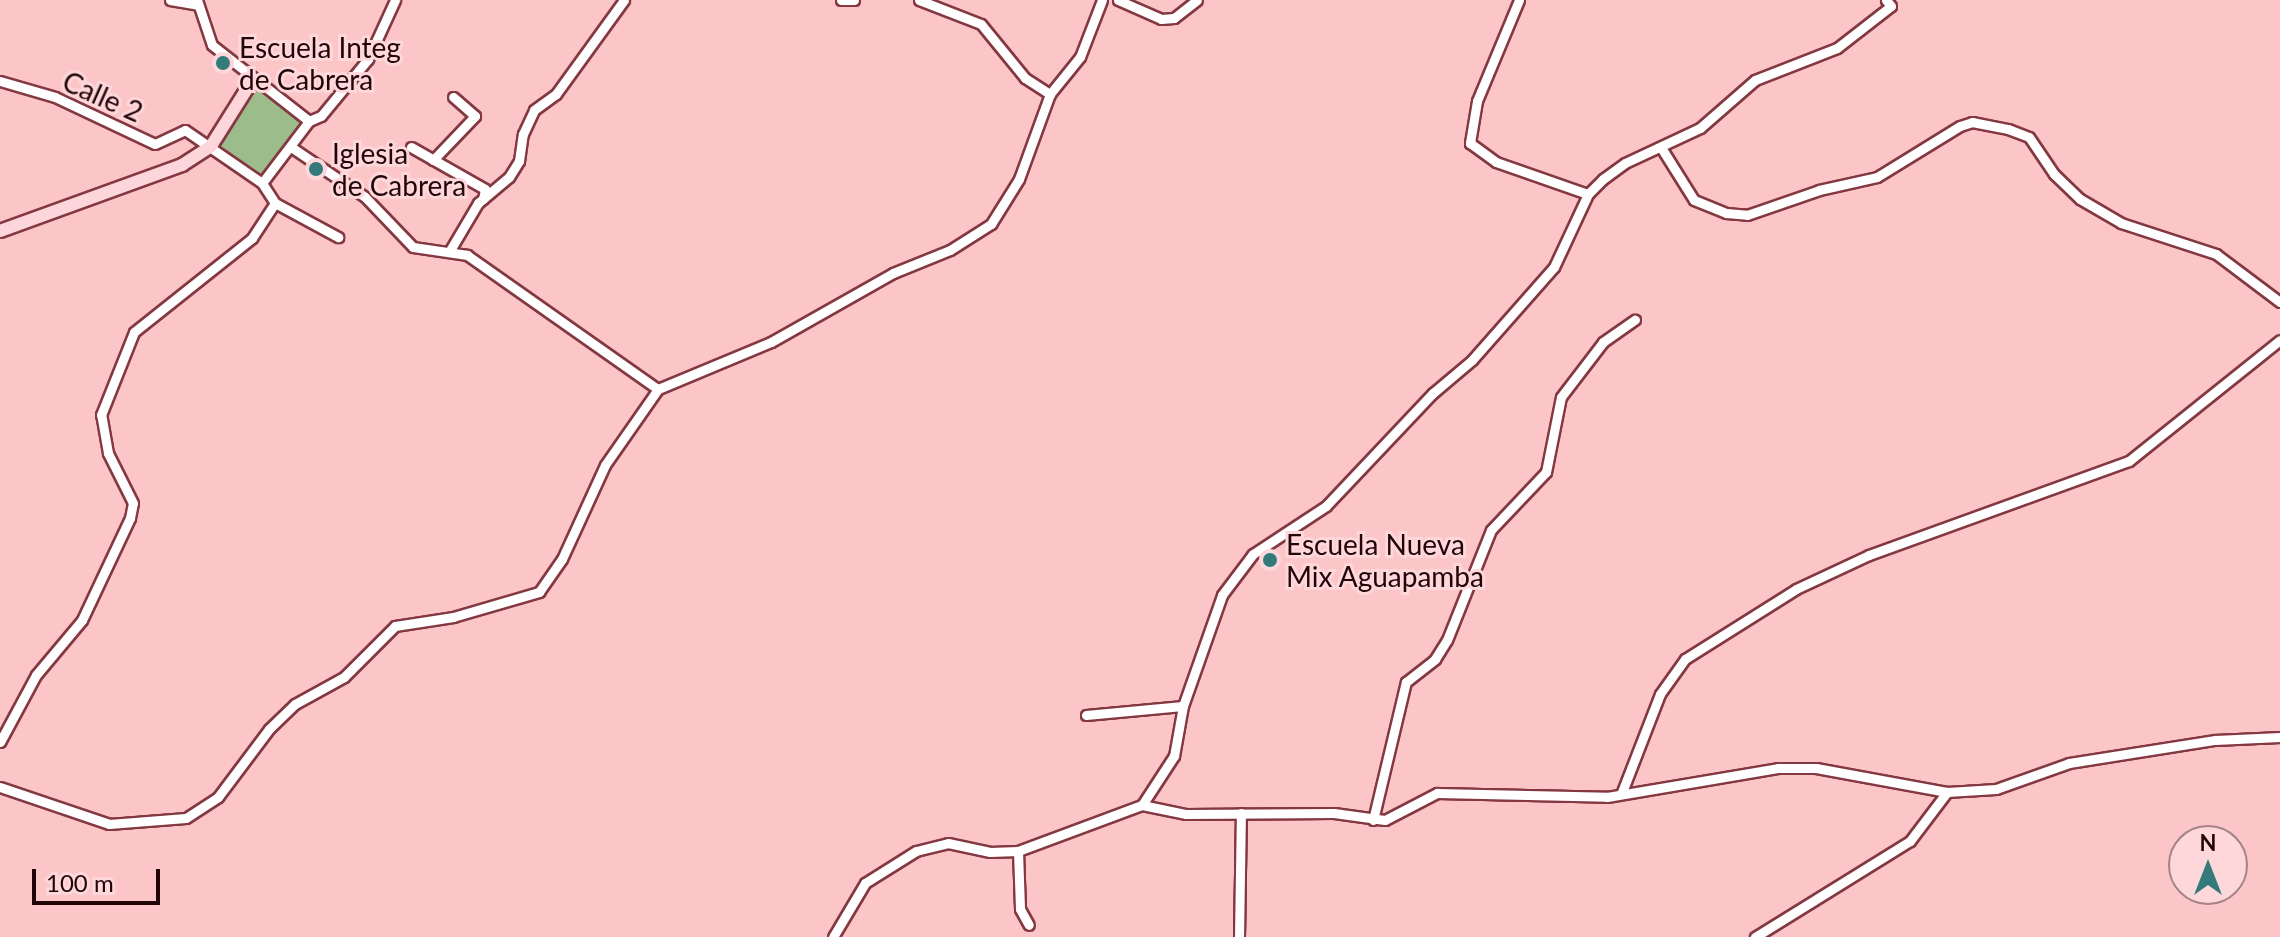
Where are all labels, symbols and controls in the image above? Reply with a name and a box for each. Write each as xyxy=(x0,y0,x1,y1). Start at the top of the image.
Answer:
place label: Escuela Integ de Cabrera xyxy=(239,30,401,96)
marker: Escuela Integ de Cabrera xyxy=(214,54,232,72)
street label: Calle 2 xyxy=(58,64,148,128)
place label: Iglesia de Cabrera xyxy=(332,136,466,202)
marker: Iglesia de Cabrera xyxy=(307,160,325,178)
place label: Escuela Nueva Mix Aguapamba xyxy=(1286,527,1485,593)
marker: Escuela Nueva Mix Aguapamba xyxy=(1261,551,1279,569)
north arrow xyxy=(2168,825,2248,905)
text: N xyxy=(2200,829,2216,856)
scale bar xyxy=(36,853,164,903)
text: 100 m xyxy=(46,868,114,897)

